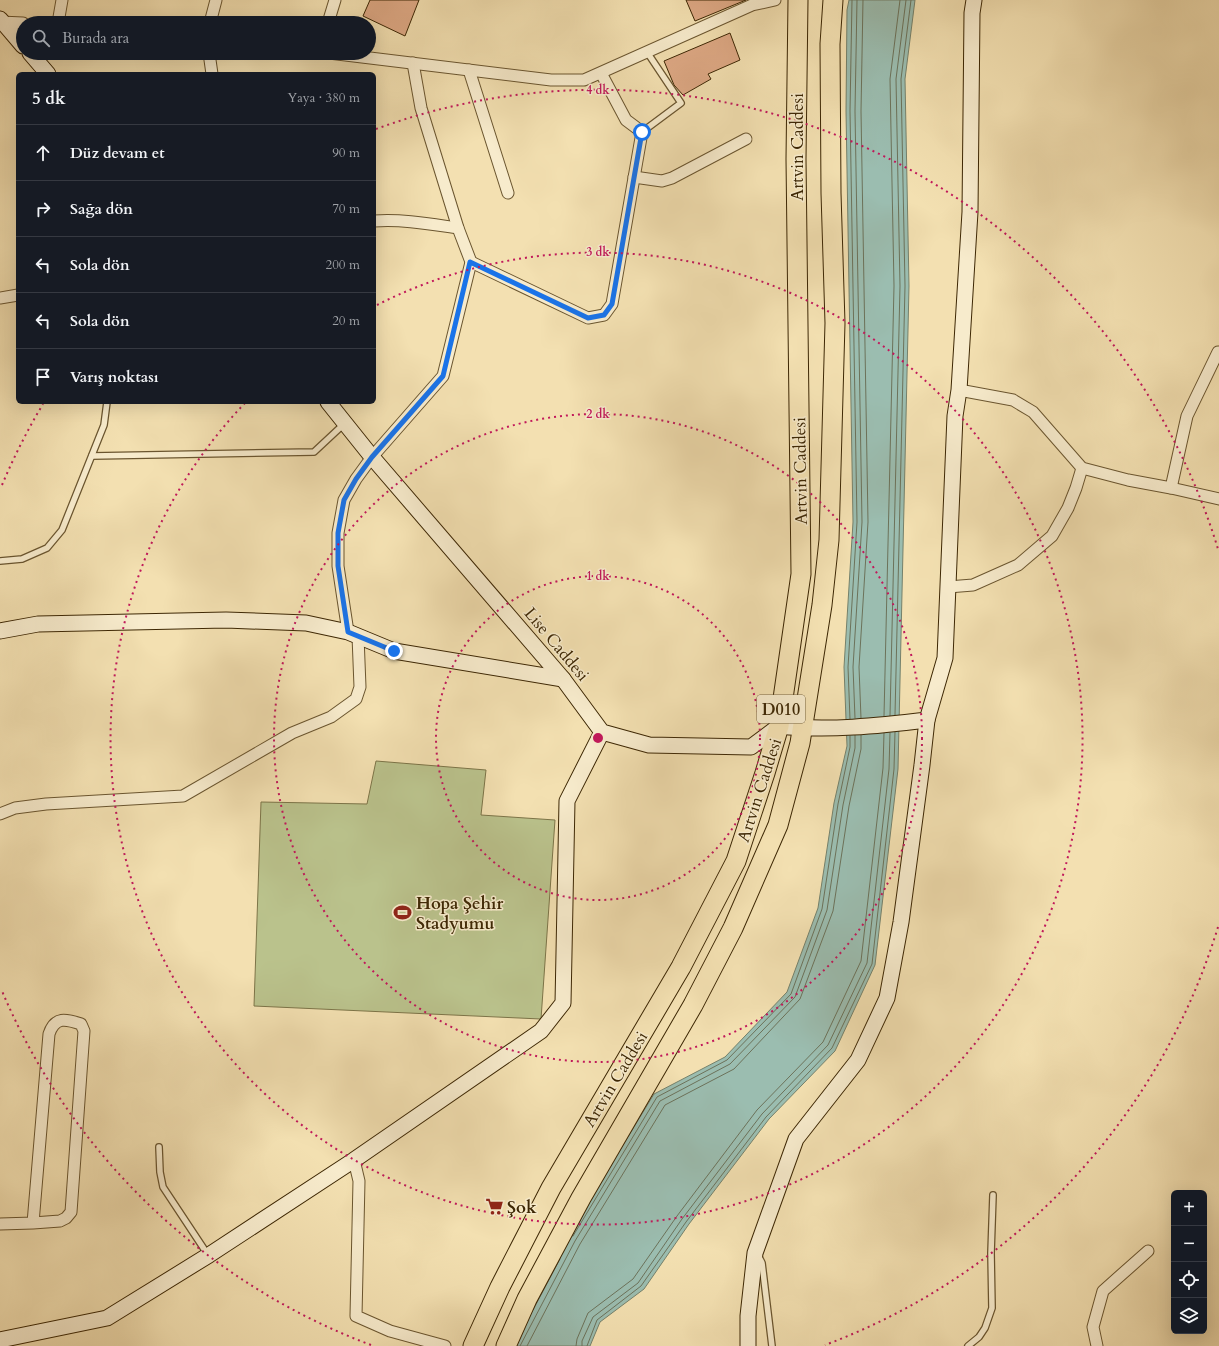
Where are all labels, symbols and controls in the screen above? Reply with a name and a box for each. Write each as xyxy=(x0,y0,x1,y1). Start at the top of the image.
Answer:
search box xyxy=(16,16,376,60)
icon: search xyxy=(30,27,52,49)
text: Burada ara xyxy=(62,28,129,48)
text: 4 dk xyxy=(586,82,610,98)
text: 5 dk xyxy=(32,87,66,110)
text: Yaya · 380 m xyxy=(287,89,360,107)
street label: Artvin Caddesi xyxy=(786,93,809,201)
route start xyxy=(633,123,651,141)
icon: ahead xyxy=(32,142,54,164)
text: Düz devam et xyxy=(70,143,165,163)
text: 90 m xyxy=(332,144,360,162)
icon: right xyxy=(32,198,54,220)
text: Sağa dön xyxy=(70,199,133,219)
text: 70 m xyxy=(332,200,360,218)
text: 3 dk xyxy=(586,244,610,260)
icon: left xyxy=(32,254,54,276)
text: Sola dön xyxy=(70,255,130,275)
text: 200 m xyxy=(326,256,360,274)
icon: left xyxy=(32,310,54,332)
text: Sola dön xyxy=(70,311,130,331)
text: 20 m xyxy=(332,312,360,330)
icon: arrive xyxy=(32,366,54,388)
text: Varış noktası xyxy=(70,367,159,387)
text: 2 dk xyxy=(586,406,610,422)
street label: Artvin Caddesi xyxy=(788,417,813,525)
text: 1 dk xyxy=(586,568,610,584)
street label: Lise Caddesi xyxy=(519,603,594,686)
route end xyxy=(385,642,403,660)
road number: D010 xyxy=(757,695,805,723)
centre of rings xyxy=(591,731,605,745)
street label: Artvin Caddesi xyxy=(732,735,787,845)
place label: Hopa Şehir Stadyumu xyxy=(416,892,504,935)
sports icon: Hopa Şehir Stadyumu xyxy=(393,903,413,923)
street label: Artvin Caddesi xyxy=(578,1027,653,1131)
map controls xyxy=(1171,1190,1207,1334)
button: + xyxy=(1171,1190,1207,1226)
place label: Şok xyxy=(507,1196,537,1219)
supermarket icon: Şok xyxy=(484,1197,504,1217)
button: − xyxy=(1171,1226,1207,1262)
button: locate xyxy=(1171,1262,1207,1298)
button: layers xyxy=(1171,1298,1207,1334)

